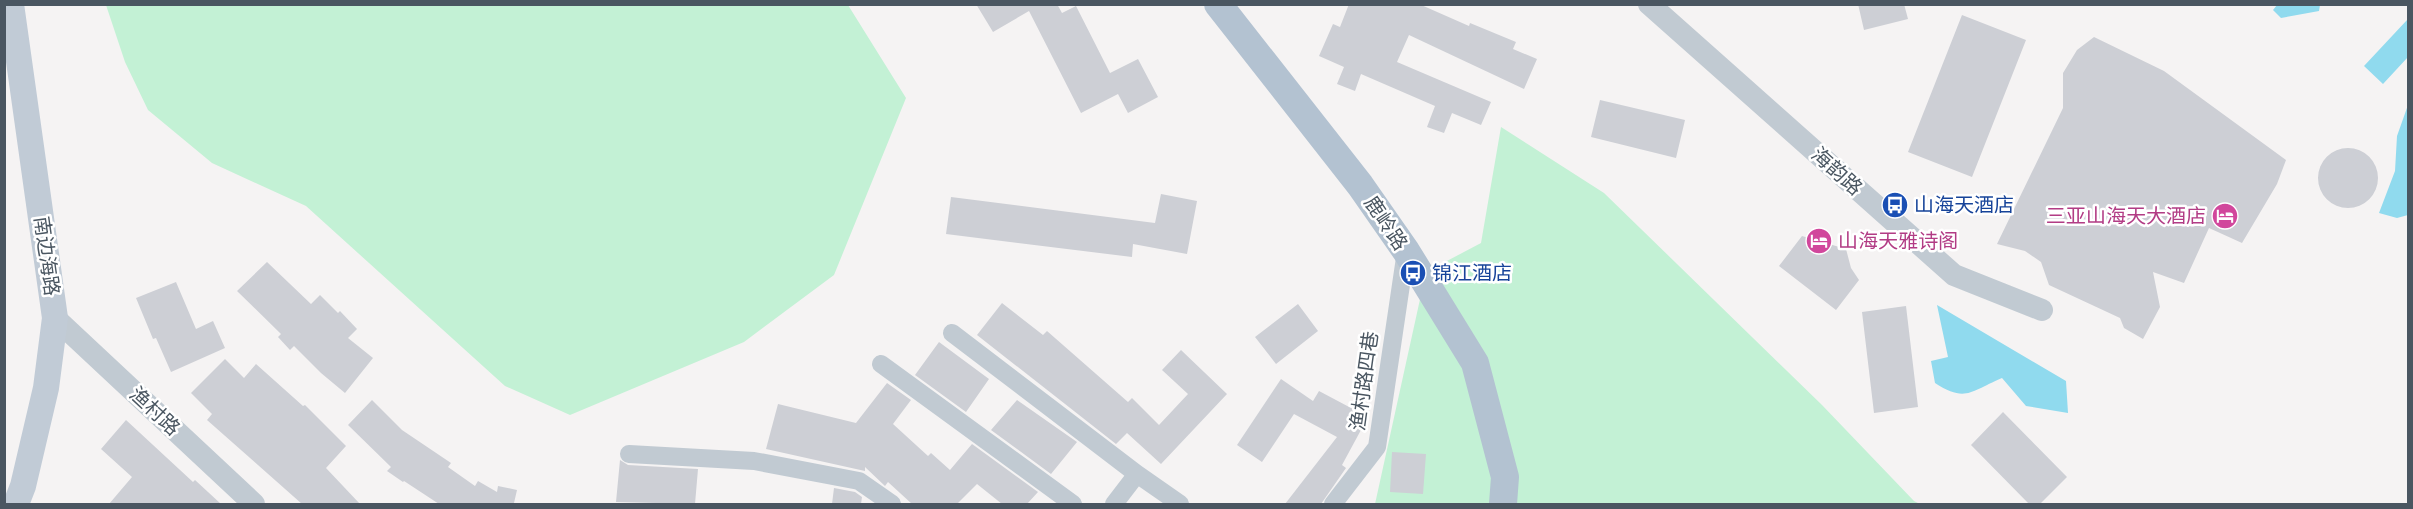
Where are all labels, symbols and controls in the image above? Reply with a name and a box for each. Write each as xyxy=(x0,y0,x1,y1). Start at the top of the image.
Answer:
street label: 海韵路 xyxy=(1807,142,1867,200)
bus stop icon: 山海天酒店 xyxy=(1880,190,1910,220)
street label: 鹿岭路 xyxy=(1359,191,1413,255)
place label: 山海天酒店 xyxy=(1914,193,2014,217)
hotel icon: 三亚山海天大酒店 xyxy=(2210,201,2240,231)
place label: 三亚山海天大酒店 xyxy=(2046,204,2206,228)
street label: 南边海路 xyxy=(30,215,64,297)
hotel icon: 山海天雅诗阁 xyxy=(1804,226,1834,256)
place label: 山海天雅诗阁 xyxy=(1838,229,1958,253)
bus stop icon: 锦江酒店 xyxy=(1398,258,1428,288)
place label: 锦江酒店 xyxy=(1432,261,1512,285)
street label: 渔村路四巷 xyxy=(1345,330,1383,432)
street label: 渔村路 xyxy=(125,382,185,440)

